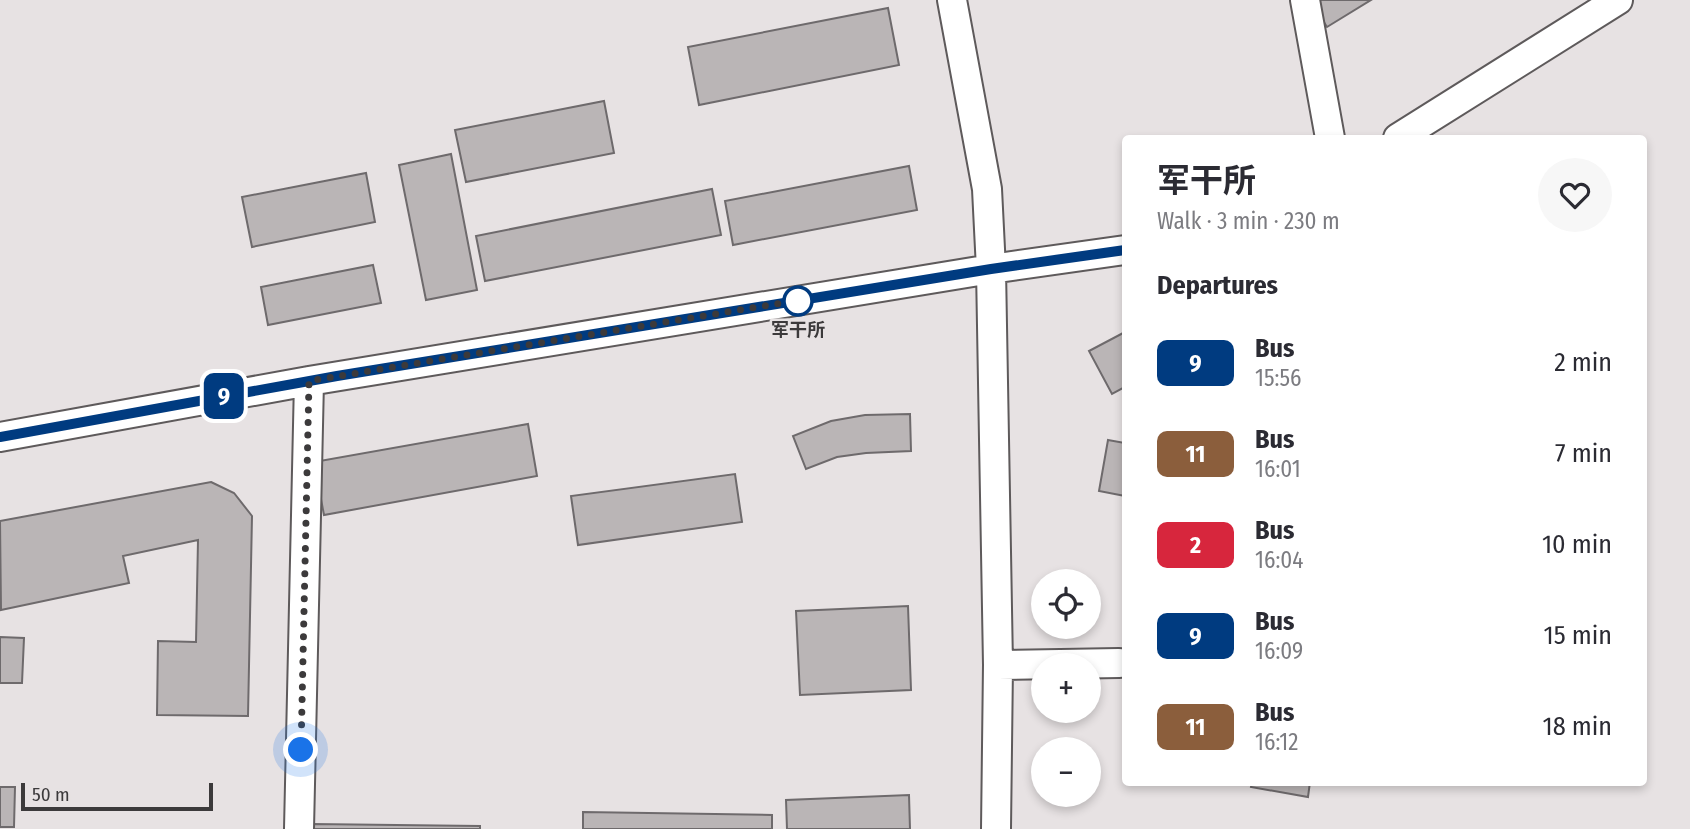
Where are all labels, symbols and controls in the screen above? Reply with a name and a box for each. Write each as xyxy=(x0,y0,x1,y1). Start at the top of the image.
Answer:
button: heart xyxy=(1538,158,1612,232)
text: 军干所 xyxy=(1157,161,1256,201)
text: Walk · 3 min · 230 m xyxy=(1157,207,1340,235)
text: Departures xyxy=(1157,270,1278,301)
marker: 军干所 xyxy=(783,286,813,316)
place label: 军干所 xyxy=(771,319,825,341)
text: Bus xyxy=(1255,333,1294,364)
text: 2 min xyxy=(1554,347,1612,378)
text: 9 xyxy=(1189,349,1202,377)
text: 15:56 xyxy=(1255,364,1301,392)
line badge: 9 xyxy=(201,373,247,419)
text: 9 xyxy=(218,382,230,410)
text: Bus xyxy=(1255,424,1294,455)
text: 7 min xyxy=(1555,438,1612,469)
text: 11 xyxy=(1186,440,1205,468)
text: 16:01 xyxy=(1255,455,1301,483)
text: Bus xyxy=(1255,515,1294,546)
text: 10 min xyxy=(1542,529,1612,560)
text: 2 xyxy=(1190,531,1201,559)
text: 16:04 xyxy=(1255,546,1303,574)
map controls xyxy=(1031,569,1101,807)
button: locate xyxy=(1031,569,1101,639)
text: Bus xyxy=(1255,606,1294,637)
text: 15 min xyxy=(1544,620,1612,651)
text: 9 xyxy=(1189,622,1202,650)
text: 16:09 xyxy=(1255,637,1303,665)
button: + xyxy=(1031,653,1101,723)
text: Bus xyxy=(1255,697,1294,728)
text: 18 min xyxy=(1543,711,1612,742)
text: 11 xyxy=(1186,713,1205,741)
text: 16:12 xyxy=(1255,728,1298,756)
your location xyxy=(283,732,318,767)
button: − xyxy=(1031,737,1101,807)
scale bar xyxy=(21,780,214,812)
text: 50 m xyxy=(32,783,70,806)

